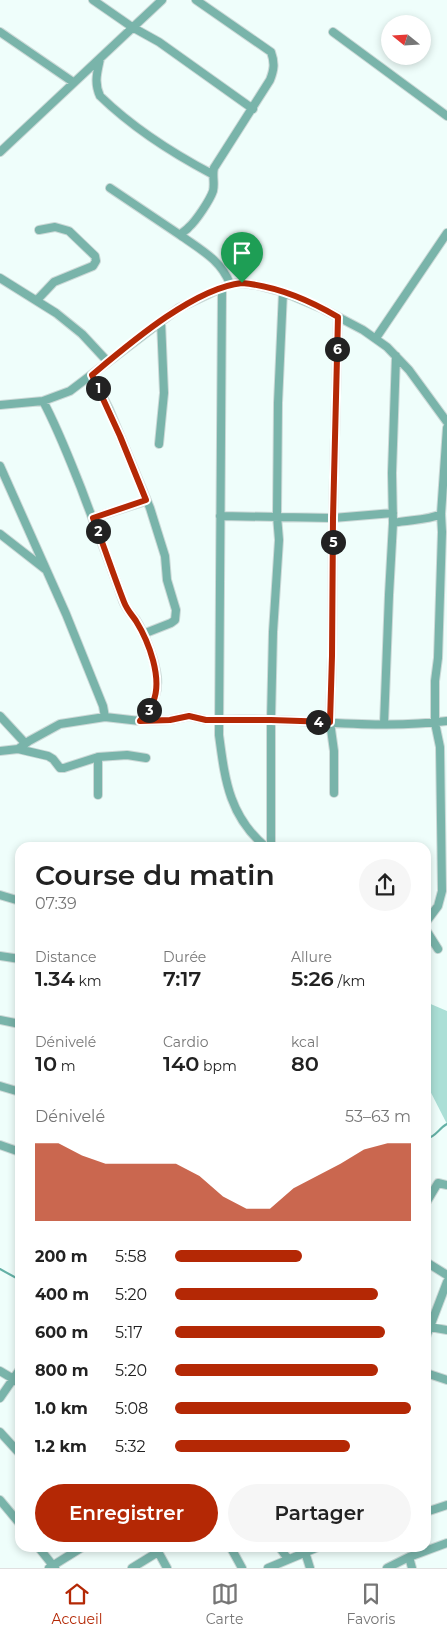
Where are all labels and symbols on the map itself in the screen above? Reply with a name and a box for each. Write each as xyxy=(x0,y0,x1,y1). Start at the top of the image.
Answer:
north arrow xyxy=(381,15,431,65)
pin xyxy=(221,232,263,283)
pin: 6 xyxy=(324,336,350,362)
pin: 1 xyxy=(86,376,110,400)
pin: 2 xyxy=(86,518,110,544)
pin: 5 xyxy=(320,530,346,554)
pin: 3 xyxy=(136,698,162,722)
pin: 4 xyxy=(306,710,330,734)

